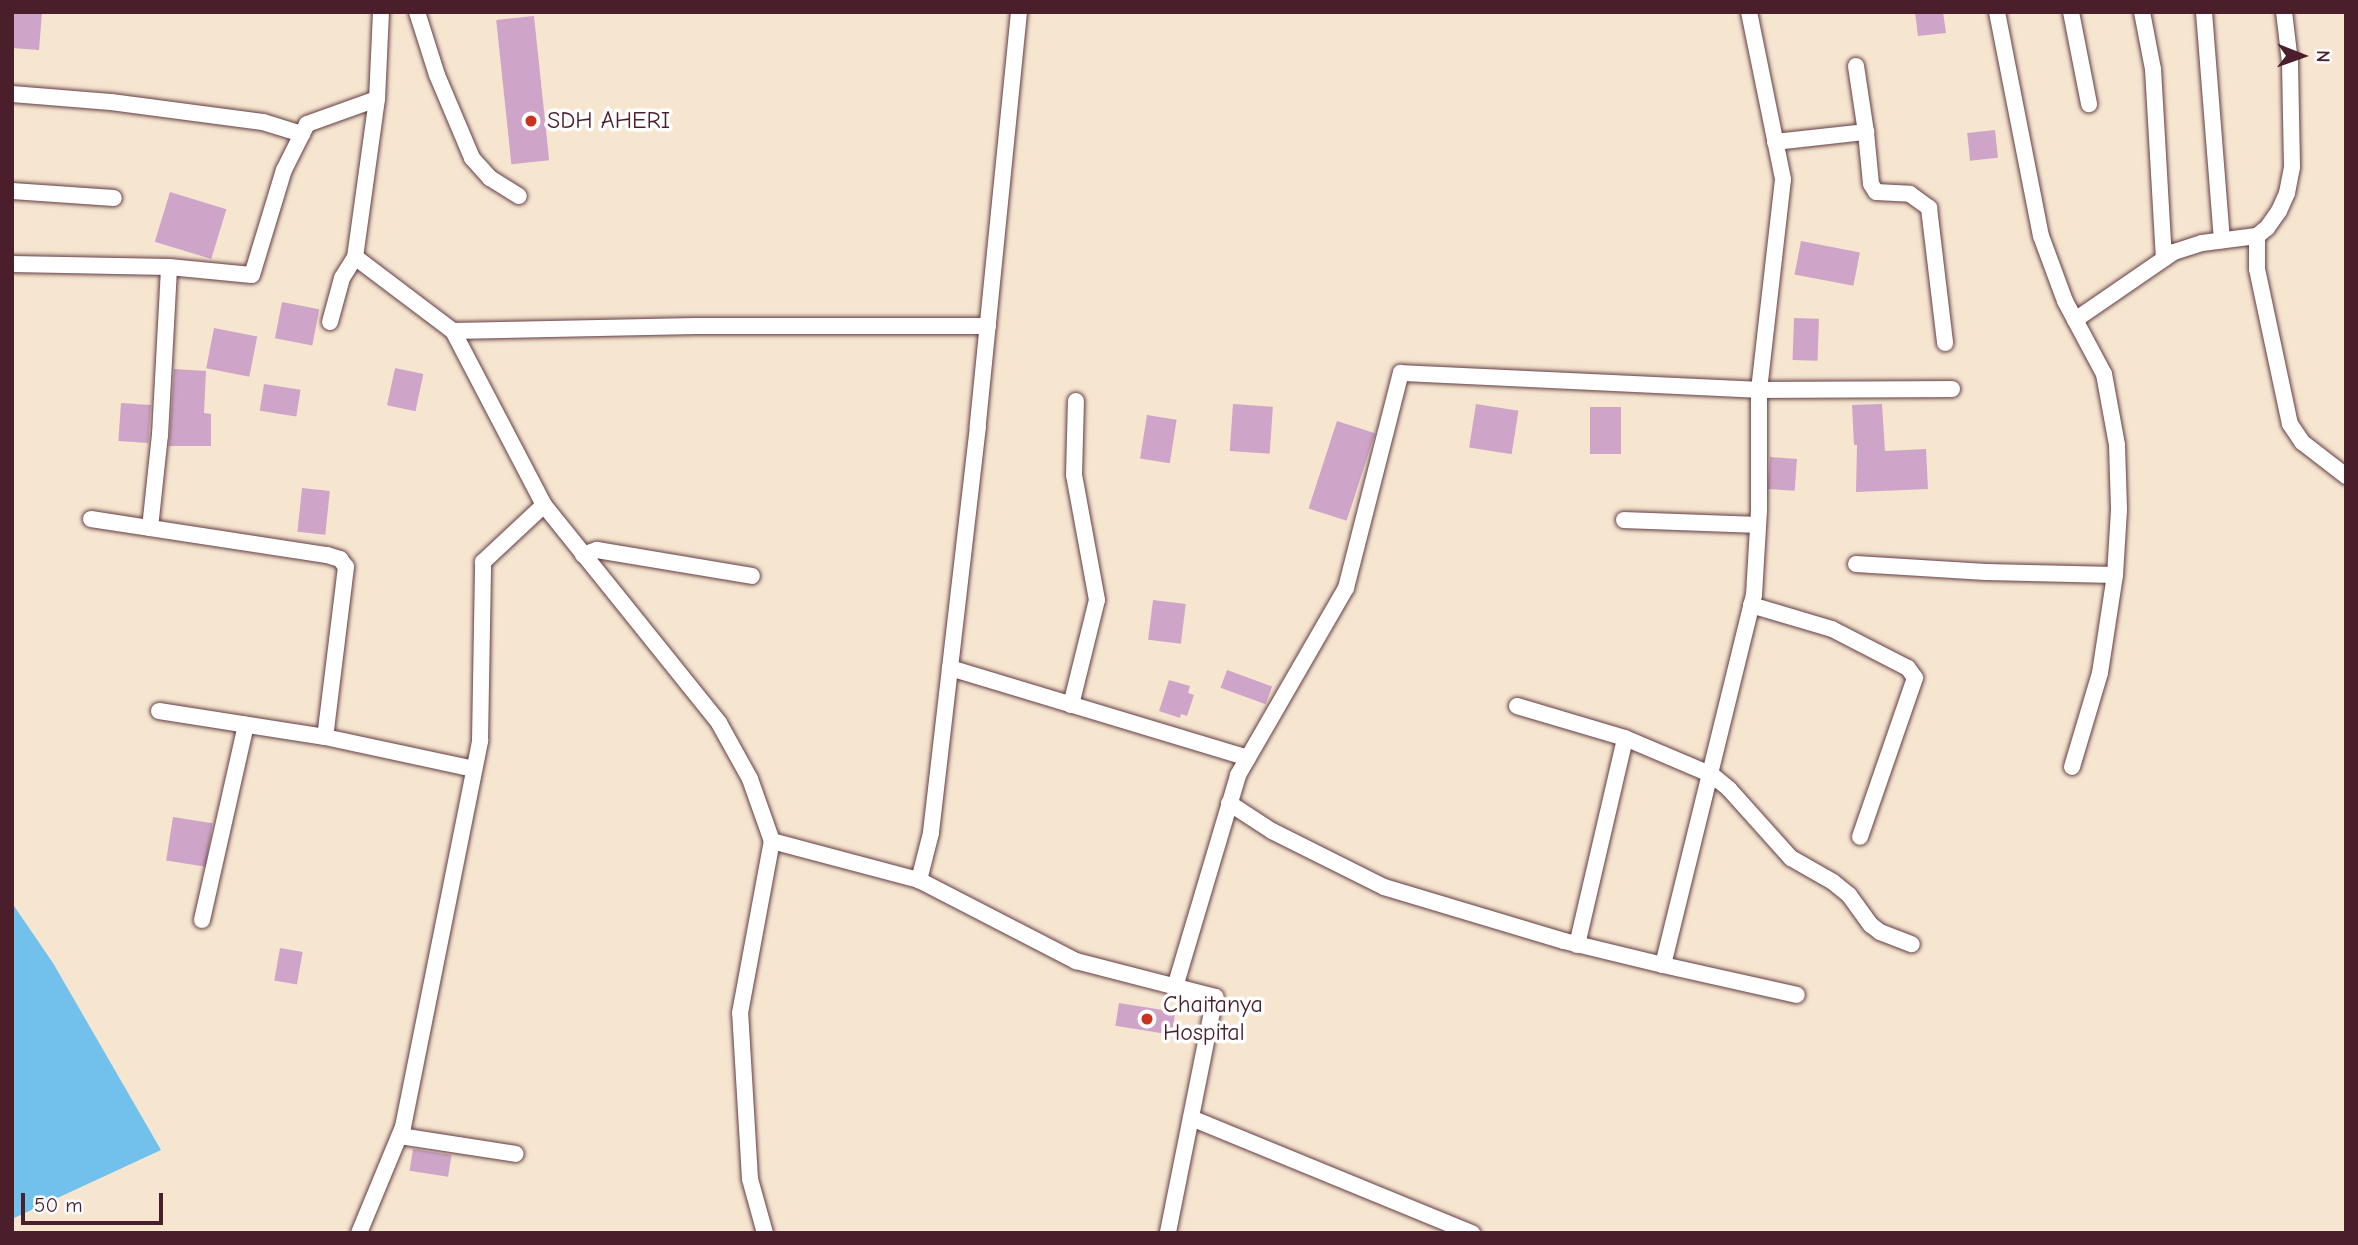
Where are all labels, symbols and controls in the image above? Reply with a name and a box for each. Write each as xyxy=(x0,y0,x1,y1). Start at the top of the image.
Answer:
north arrow xyxy=(2267,21,2337,91)
text: N xyxy=(2312,50,2334,63)
place label: SDH AHERI xyxy=(547,107,670,135)
marker: SDH AHERI xyxy=(521,111,541,131)
place label: Chaitanya Hospital xyxy=(1163,991,1263,1047)
marker: Chaitanya Hospital xyxy=(1137,1009,1157,1029)
scale bar xyxy=(24,1178,166,1222)
text: 50 m xyxy=(34,1193,83,1217)

